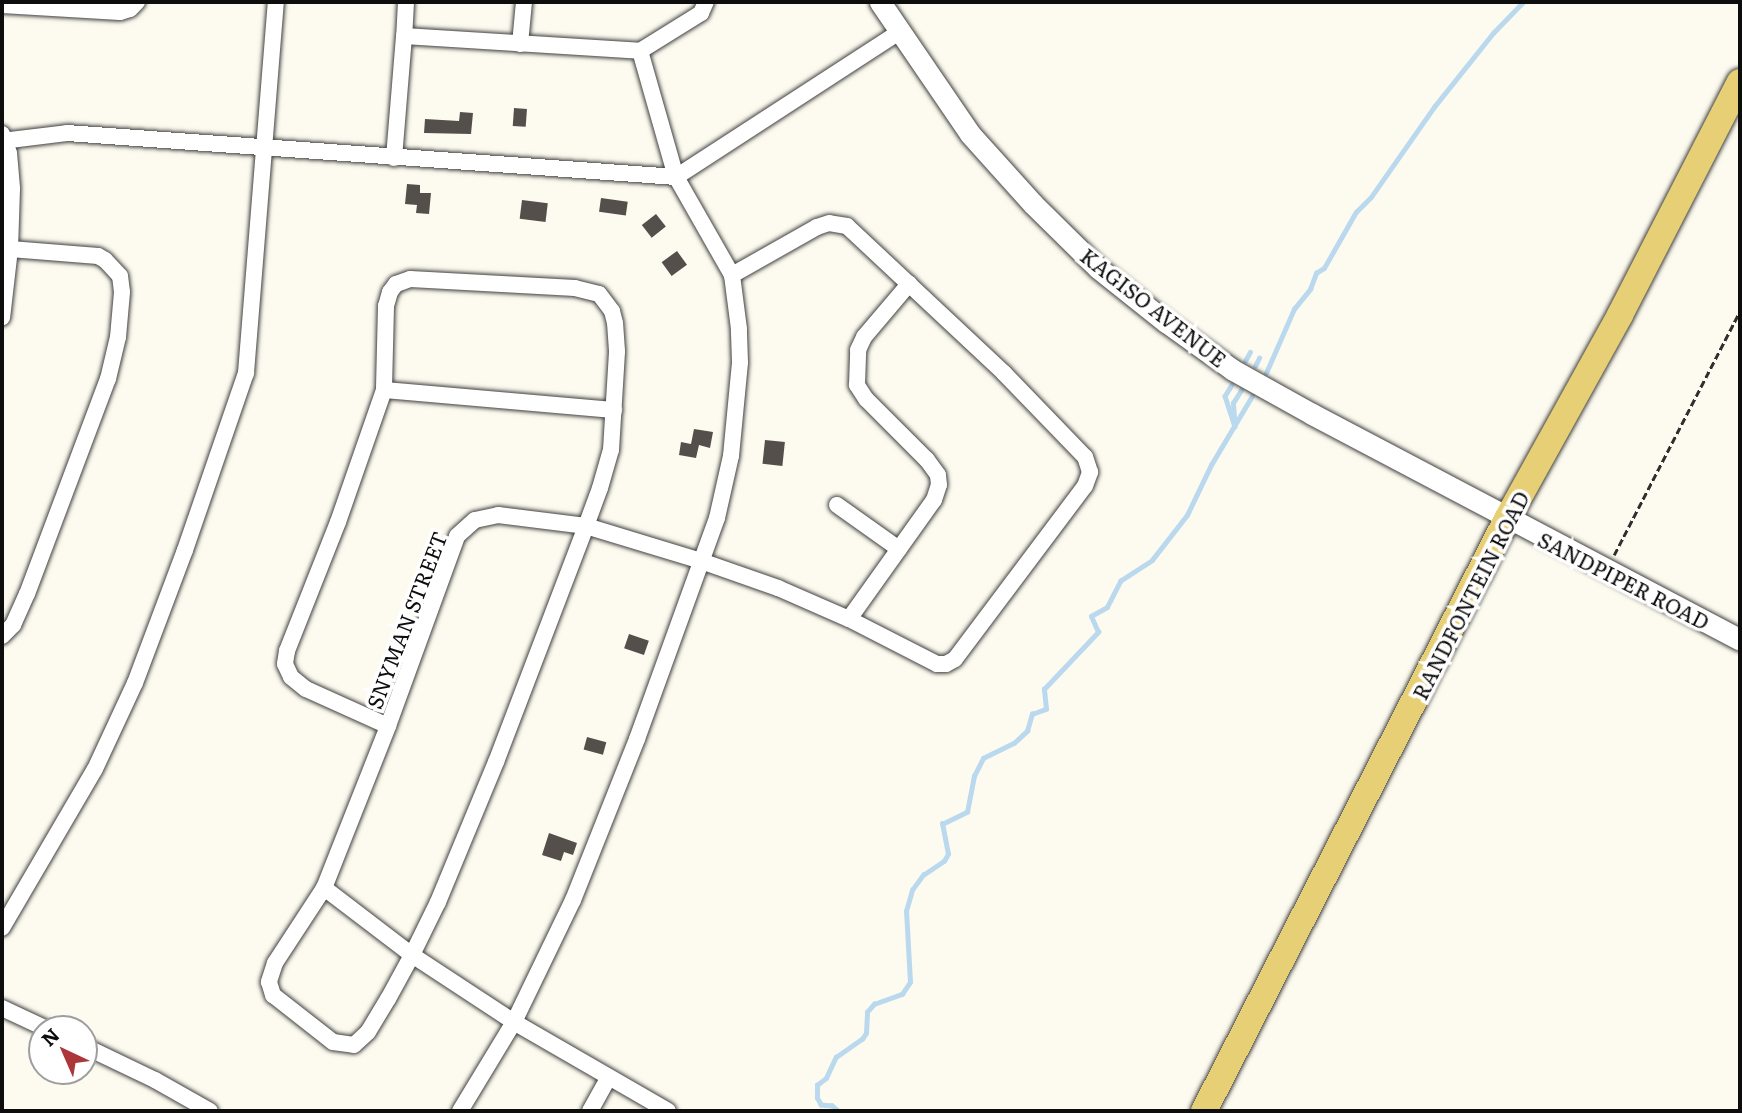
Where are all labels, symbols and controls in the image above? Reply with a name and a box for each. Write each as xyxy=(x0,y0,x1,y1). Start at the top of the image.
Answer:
street label: KAGISO AVENUE xyxy=(1076,242,1232,372)
street label: RANDFONTEIN ROAD xyxy=(1406,487,1534,703)
street label: SANDPIPER ROAD xyxy=(1534,526,1714,634)
street label: SNYMAN STREET xyxy=(361,528,451,712)
north arrow xyxy=(28,1015,98,1085)
text: N xyxy=(34,1021,65,1052)

